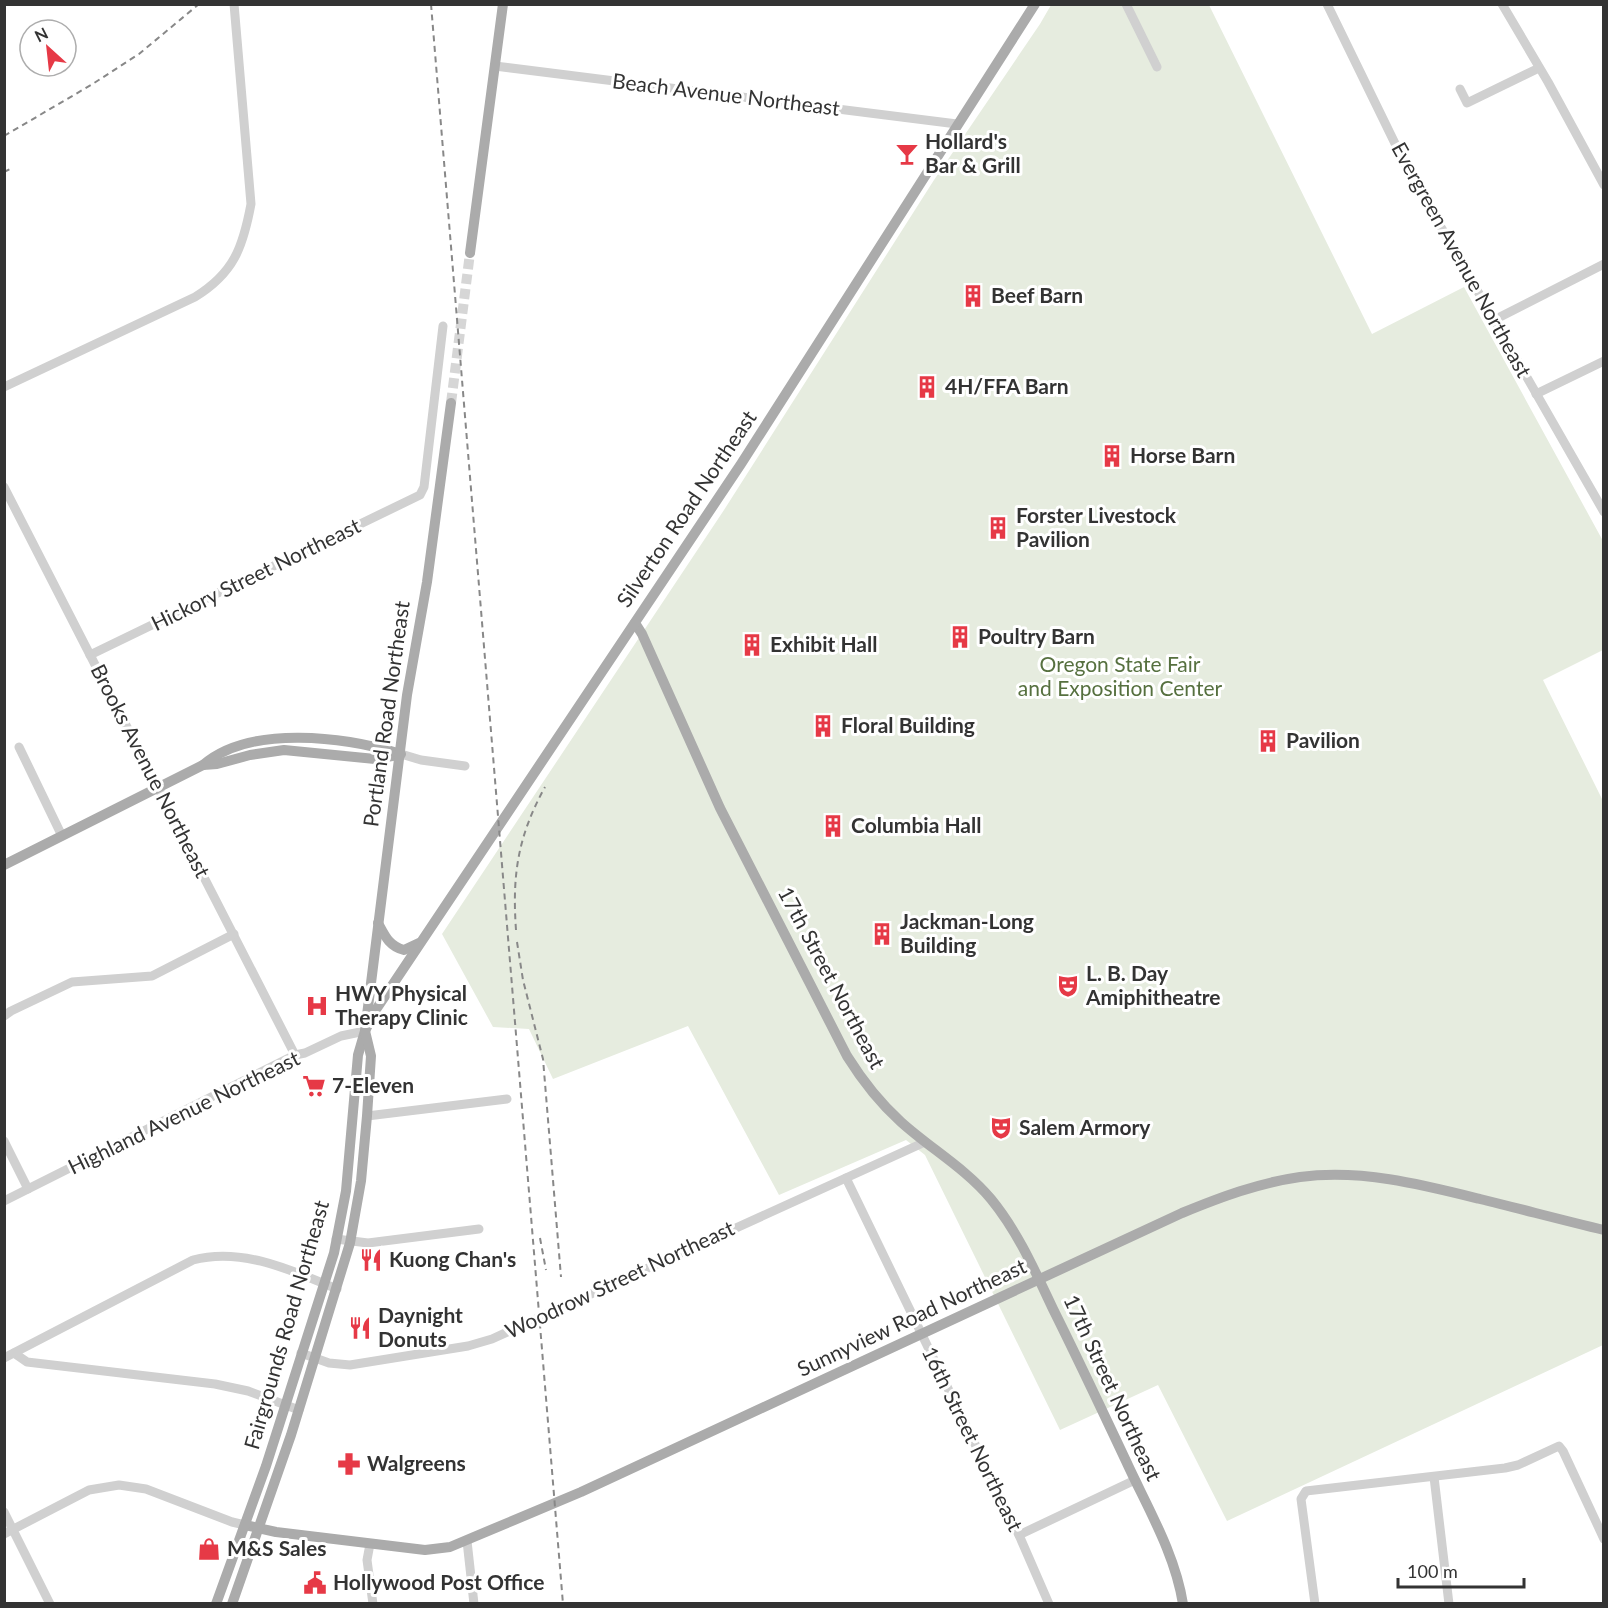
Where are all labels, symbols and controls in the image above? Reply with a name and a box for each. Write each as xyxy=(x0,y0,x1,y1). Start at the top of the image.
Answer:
north arrow xyxy=(18,18,78,78)
text: N xyxy=(31,23,51,45)
street label: Beach Avenue Northeast xyxy=(611,67,842,120)
place label: Hollard's Bar & Grill xyxy=(925,128,1021,177)
street label: Evergreen Avenue Northeast xyxy=(1387,137,1538,382)
bar icon: Hollard's Bar & Grill xyxy=(894,141,920,167)
place label: Beef Barn xyxy=(991,282,1083,307)
building icon: Beef Barn xyxy=(960,283,986,309)
place label: 4H/FFA Barn xyxy=(945,373,1069,398)
building icon: 4H/FFA Barn xyxy=(914,374,940,400)
street label: Silverton Road Northeast xyxy=(611,405,761,611)
place label: Horse Barn xyxy=(1130,442,1235,467)
building icon: Horse Barn xyxy=(1099,443,1125,469)
place label: Forster Livestock Pavilion xyxy=(1016,502,1177,551)
street label: Hickory Street Northeast xyxy=(147,512,364,635)
building icon: Forster Livestock Pavilion xyxy=(985,515,1011,541)
street label: Portland Road Northeast xyxy=(357,599,414,828)
place label: Poultry Barn xyxy=(978,623,1095,648)
building icon: Poultry Barn xyxy=(947,624,973,650)
place label: Exhibit Hall xyxy=(770,631,877,656)
building icon: Exhibit Hall xyxy=(739,632,765,658)
park label: Oregon State Fair and Exposition Center xyxy=(1018,651,1223,700)
street label: Brooks Avenue Northeast xyxy=(87,659,216,882)
place label: Floral Building xyxy=(841,712,975,737)
building icon: Floral Building xyxy=(810,713,836,739)
place label: Pavilion xyxy=(1286,727,1360,752)
building icon: Pavilion xyxy=(1255,728,1281,754)
place label: Columbia Hall xyxy=(851,812,981,837)
building icon: Columbia Hall xyxy=(820,813,846,839)
street label: 17th Street Northeast xyxy=(774,882,891,1073)
place label: Jackman-Long Building xyxy=(900,908,1034,957)
building icon: Jackman-Long Building xyxy=(869,921,895,947)
place label: L. B. Day Amiphitheatre xyxy=(1085,960,1221,1009)
theatre icon: L. B. Day Amiphitheatre xyxy=(1055,973,1081,999)
place label: HWY Physical Therapy Clinic xyxy=(335,980,468,1029)
hospital icon: HWY Physical Therapy Clinic xyxy=(304,993,330,1019)
street label: Highland Avenue Northeast xyxy=(63,1044,304,1179)
place label: 7-Eleven xyxy=(332,1072,414,1097)
supermarket icon: 7-Eleven xyxy=(301,1073,327,1099)
place label: Salem Armory xyxy=(1019,1114,1151,1139)
theatre icon: Salem Armory xyxy=(988,1115,1014,1141)
street label: Fairgrounds Road Northeast xyxy=(238,1197,333,1452)
street label: Woodrow Street Northeast xyxy=(501,1214,738,1343)
place label: Kuong Chan's xyxy=(389,1246,516,1271)
restaurant icon: Kuong Chan's xyxy=(358,1247,384,1273)
street label: Sunnyview Road Northeast xyxy=(793,1252,1030,1381)
street label: 17th Street Northeast xyxy=(1059,1290,1168,1485)
place label: Daynight Donuts xyxy=(378,1302,463,1351)
restaurant icon: Daynight Donuts xyxy=(347,1315,373,1341)
street label: 16th Street Northeast xyxy=(918,1342,1029,1535)
place label: Walgreens xyxy=(367,1450,466,1475)
pharmacy icon: Walgreens xyxy=(336,1451,362,1477)
place label: M&S Sales xyxy=(227,1535,326,1560)
shop icon: M&S Sales xyxy=(196,1536,222,1562)
scale bar xyxy=(1398,1551,1524,1589)
text: 100 m xyxy=(1407,1560,1458,1582)
place label: Hollywood Post Office xyxy=(333,1569,544,1594)
public building icon: Hollywood Post Office xyxy=(302,1570,328,1596)

